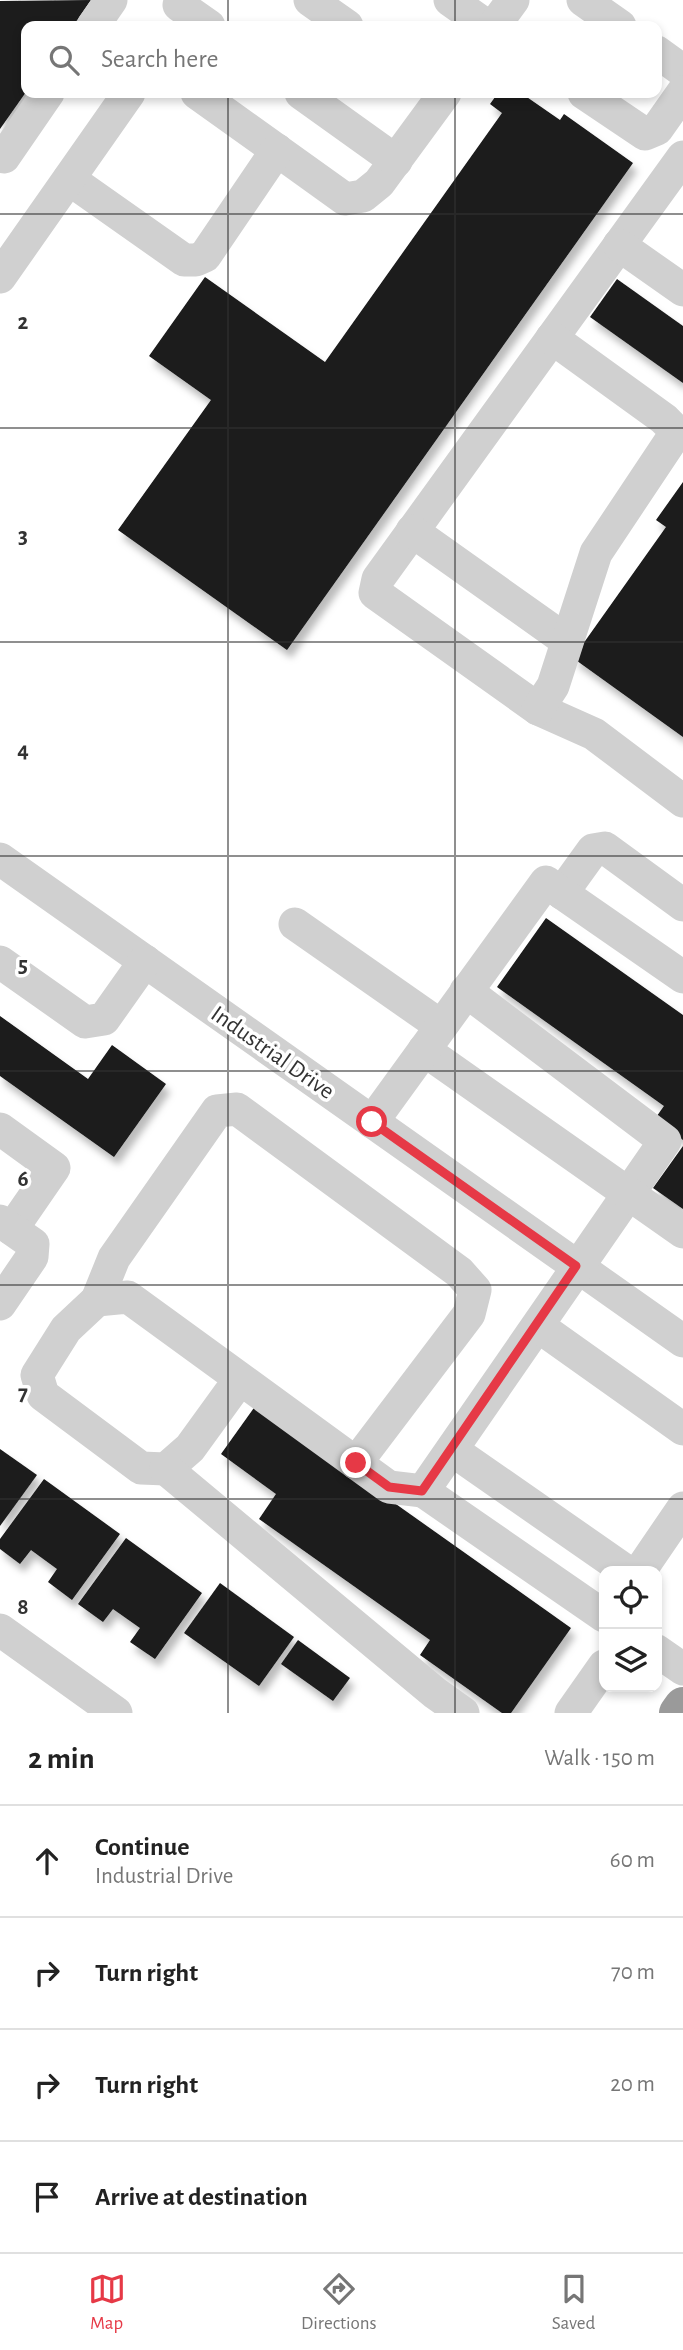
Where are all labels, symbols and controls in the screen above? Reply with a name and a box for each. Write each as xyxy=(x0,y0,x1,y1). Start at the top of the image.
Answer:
search box xyxy=(21,21,662,98)
icon: search xyxy=(45,41,83,79)
text: Search here xyxy=(101,46,219,72)
text: 2 xyxy=(18,311,29,334)
text: 3 xyxy=(18,525,28,548)
text: 4 xyxy=(17,739,29,762)
text: 5 xyxy=(18,954,28,977)
street label: Industrial Drive xyxy=(206,1002,338,1104)
route start xyxy=(356,1106,387,1137)
text: 6 xyxy=(17,1168,29,1191)
text: 7 xyxy=(18,1382,28,1405)
route end xyxy=(340,1447,371,1478)
map controls xyxy=(599,1566,662,1692)
button: locate xyxy=(599,1566,662,1629)
text: 8 xyxy=(17,1596,29,1619)
button: layers xyxy=(599,1629,662,1692)
text: 2 min xyxy=(28,1744,95,1774)
text: Walk · 150 m xyxy=(544,1747,655,1770)
text: Continue xyxy=(95,1834,190,1860)
icon: ahead xyxy=(28,1842,66,1880)
text: 60 m xyxy=(610,1849,655,1872)
text: Industrial Drive xyxy=(95,1865,233,1888)
icon: right xyxy=(28,1954,66,1992)
text: Turn right xyxy=(95,1960,198,1986)
text: 70 m xyxy=(611,1961,655,1984)
icon: right xyxy=(28,2066,66,2104)
text: Turn right xyxy=(95,2072,198,2098)
text: 20 m xyxy=(610,2073,655,2096)
icon: arrive xyxy=(28,2178,66,2216)
text: Arrive at destination xyxy=(95,2184,308,2210)
tab: Map xyxy=(88,2270,126,2335)
tab: Directions xyxy=(301,2270,377,2335)
tab: Saved xyxy=(552,2270,595,2335)

